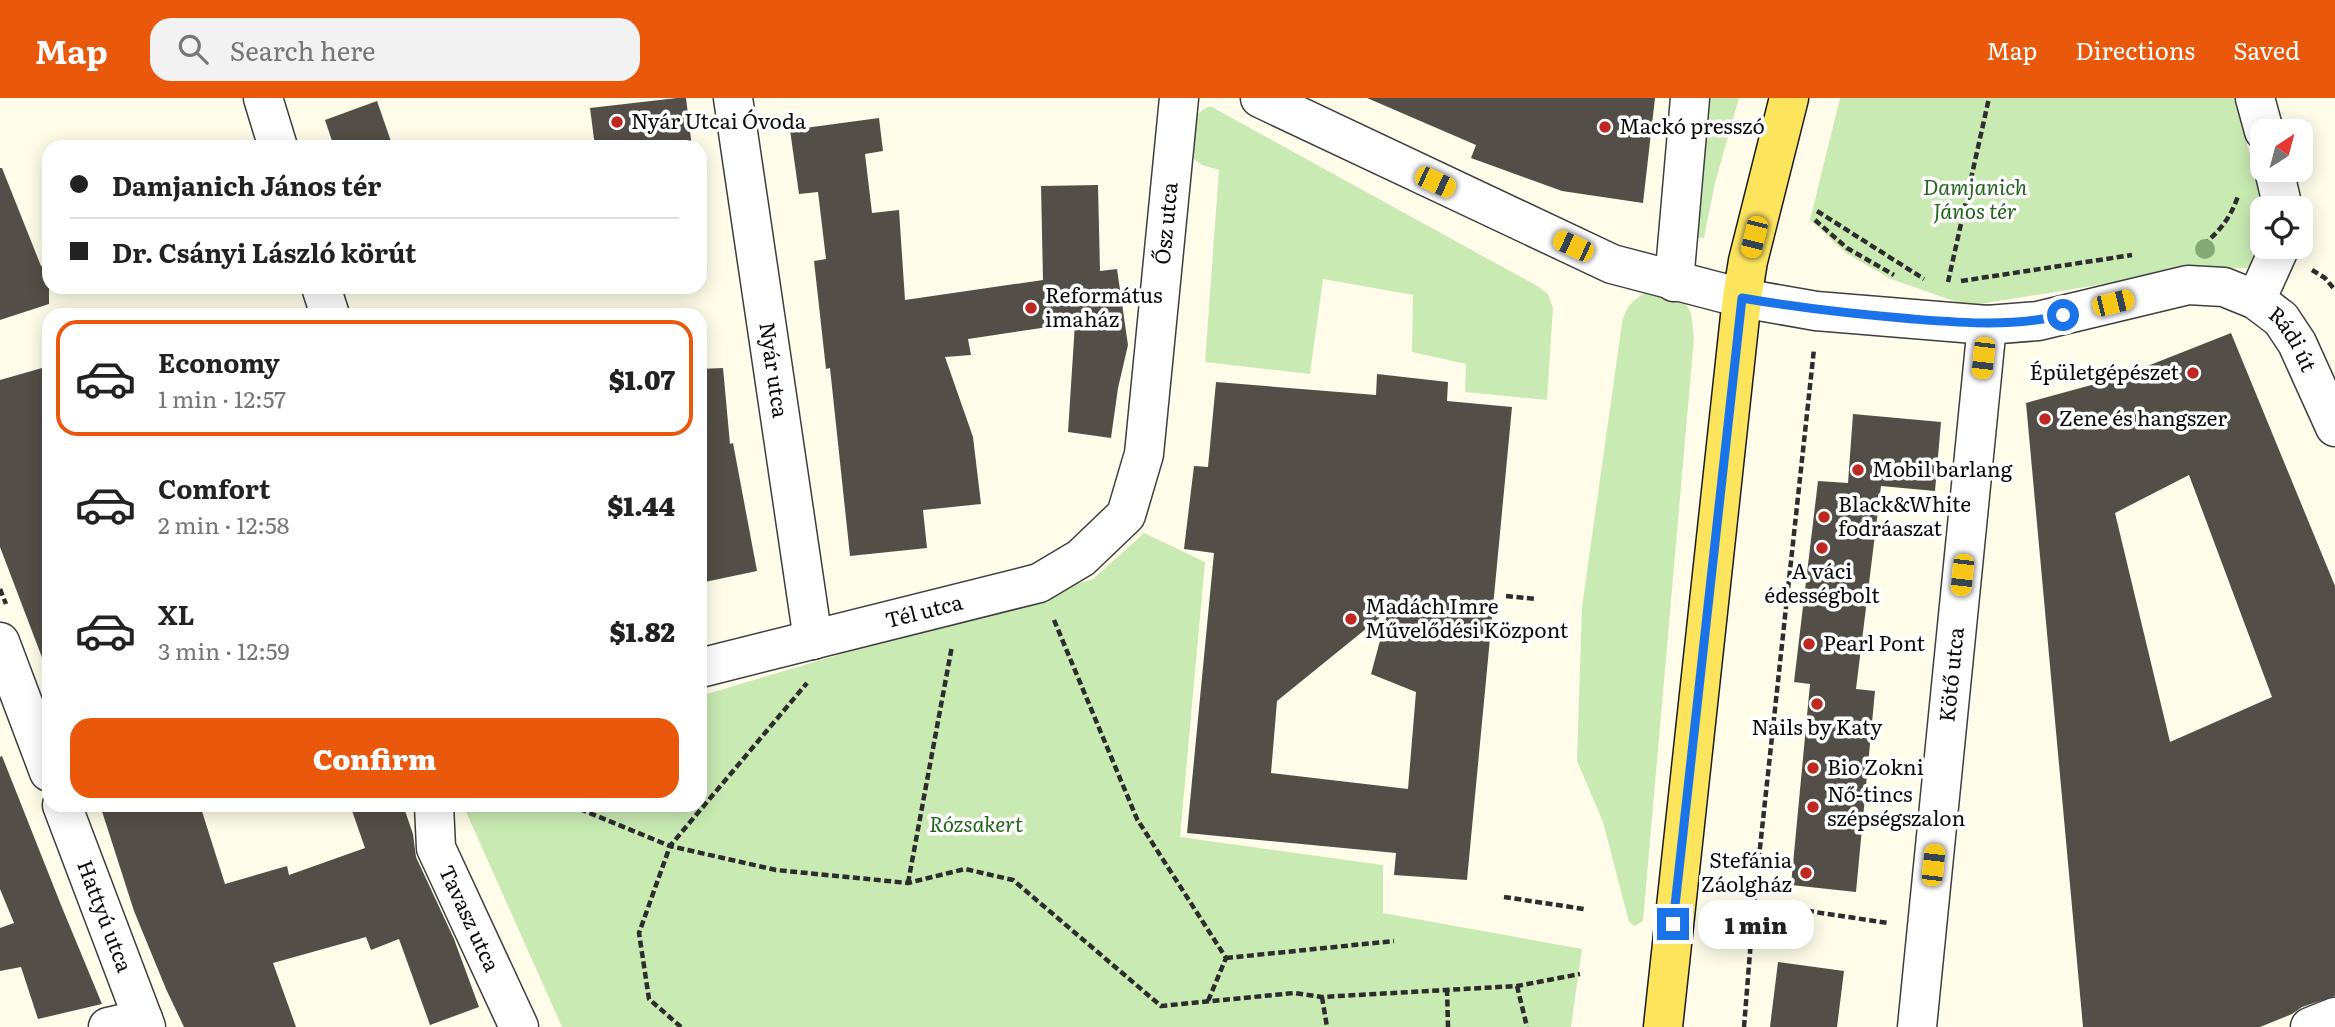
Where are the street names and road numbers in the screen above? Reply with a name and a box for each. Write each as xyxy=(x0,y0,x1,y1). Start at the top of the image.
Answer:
street label: Ősz utca xyxy=(1145,180,1184,266)
street label: Rádi út xyxy=(2263,297,2326,376)
street label: Nyár utca xyxy=(753,320,798,420)
street label: Tél utca xyxy=(881,585,966,634)
street label: Kötő utca xyxy=(1929,625,1970,723)
street label: Hattyú utca xyxy=(71,855,142,977)
street label: Tavasz utca xyxy=(433,859,509,977)

